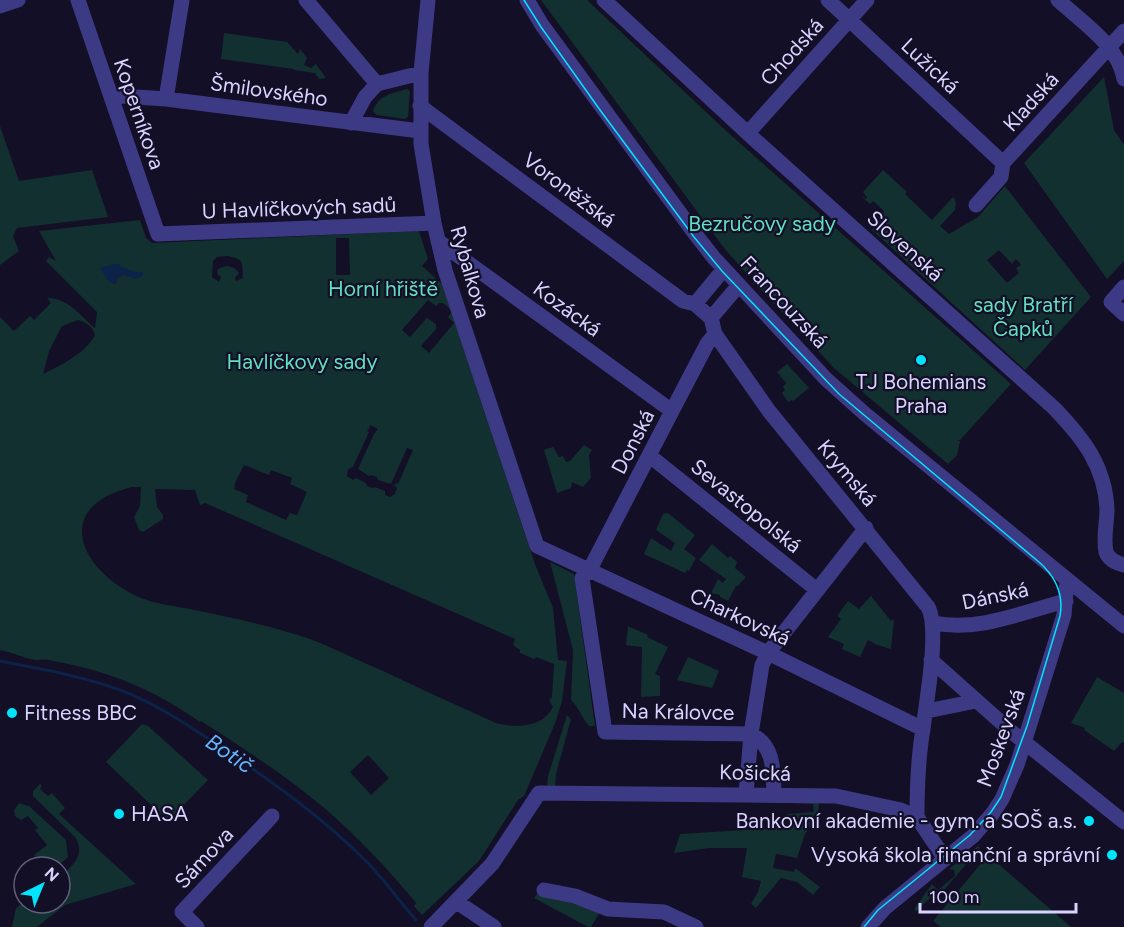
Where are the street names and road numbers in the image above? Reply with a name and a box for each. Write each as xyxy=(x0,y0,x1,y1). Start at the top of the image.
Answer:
street label: Chodská xyxy=(755,13,828,90)
street label: Lužická xyxy=(896,33,964,99)
street label: Koperníkova xyxy=(109,55,170,173)
street label: Kladská xyxy=(998,67,1064,136)
street label: Šmilovského xyxy=(209,70,329,111)
street label: Voroněžská xyxy=(518,147,620,232)
street label: U Havlíčkových sadů xyxy=(201,192,397,223)
street label: Slovenská xyxy=(862,205,949,286)
street label: Rybalkova xyxy=(445,223,496,321)
street label: Francouzská xyxy=(735,250,833,353)
street label: Kozácká xyxy=(528,276,606,342)
street label: Donská xyxy=(606,405,659,478)
street label: Krymská xyxy=(812,434,882,511)
street label: Sevastopolská xyxy=(686,453,807,558)
street label: Dánská xyxy=(959,576,1030,615)
street label: Charkovská xyxy=(686,582,794,651)
street label: Moskevská xyxy=(971,686,1030,790)
street label: Na Královce xyxy=(621,698,735,725)
street label: Košická xyxy=(719,759,791,786)
street label: Sámova xyxy=(169,822,238,894)

